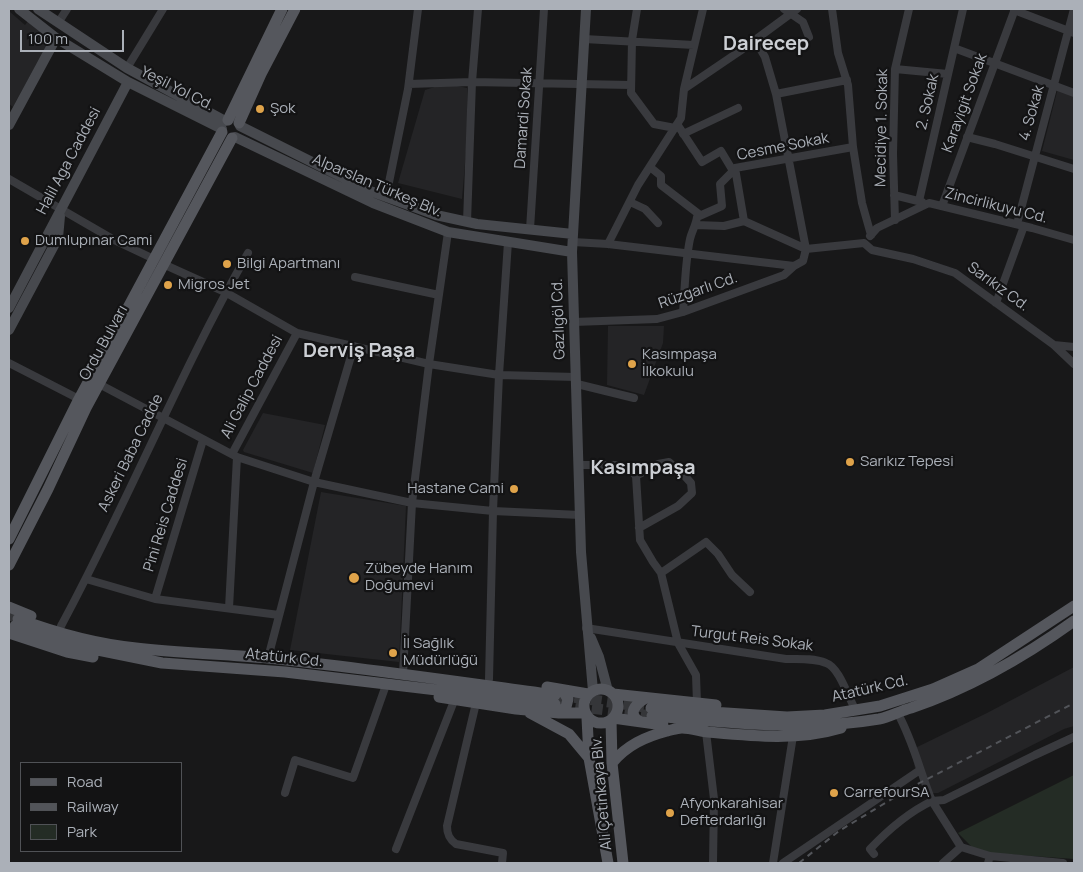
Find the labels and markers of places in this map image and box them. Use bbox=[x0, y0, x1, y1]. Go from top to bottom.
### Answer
place label: Şok bbox=[270, 100, 296, 118]
marker: Şok bbox=[254, 103, 266, 115]
place label: Dumlupınar Cami bbox=[35, 232, 152, 250]
marker: Dumlupınar Cami bbox=[19, 235, 31, 247]
place label: Bilgi Apartmanı bbox=[237, 255, 340, 273]
marker: Bilgi Apartmanı bbox=[221, 258, 233, 270]
place label: Migros Jet bbox=[178, 276, 250, 294]
marker: Migros Jet bbox=[162, 279, 174, 291]
place label: Kasımpaşa İlkokulu bbox=[642, 346, 717, 381]
marker: Kasımpaşa İlkokulu bbox=[626, 358, 638, 370]
place label: Sarıkız Tepesi bbox=[860, 453, 954, 471]
marker: Sarıkız Tepesi bbox=[844, 456, 856, 468]
place label: Hastane Cami bbox=[407, 480, 504, 498]
marker: Hastane Cami bbox=[508, 483, 520, 495]
place label: Zübeyde Hanım Doğumevi bbox=[365, 560, 473, 595]
marker: Zübeyde Hanım Doğumevi bbox=[347, 571, 361, 585]
place label: İl Sağlık Müdürlüğü bbox=[403, 635, 478, 670]
marker: İl Sağlık Müdürlüğü bbox=[387, 647, 399, 659]
place label: CarrefourSA bbox=[844, 784, 929, 802]
marker: CarrefourSA bbox=[828, 787, 840, 799]
place label: Afyonkarahisar Defterdarlığı bbox=[680, 795, 783, 830]
marker: Afyonkarahisar Defterdarlığı bbox=[664, 807, 676, 819]

